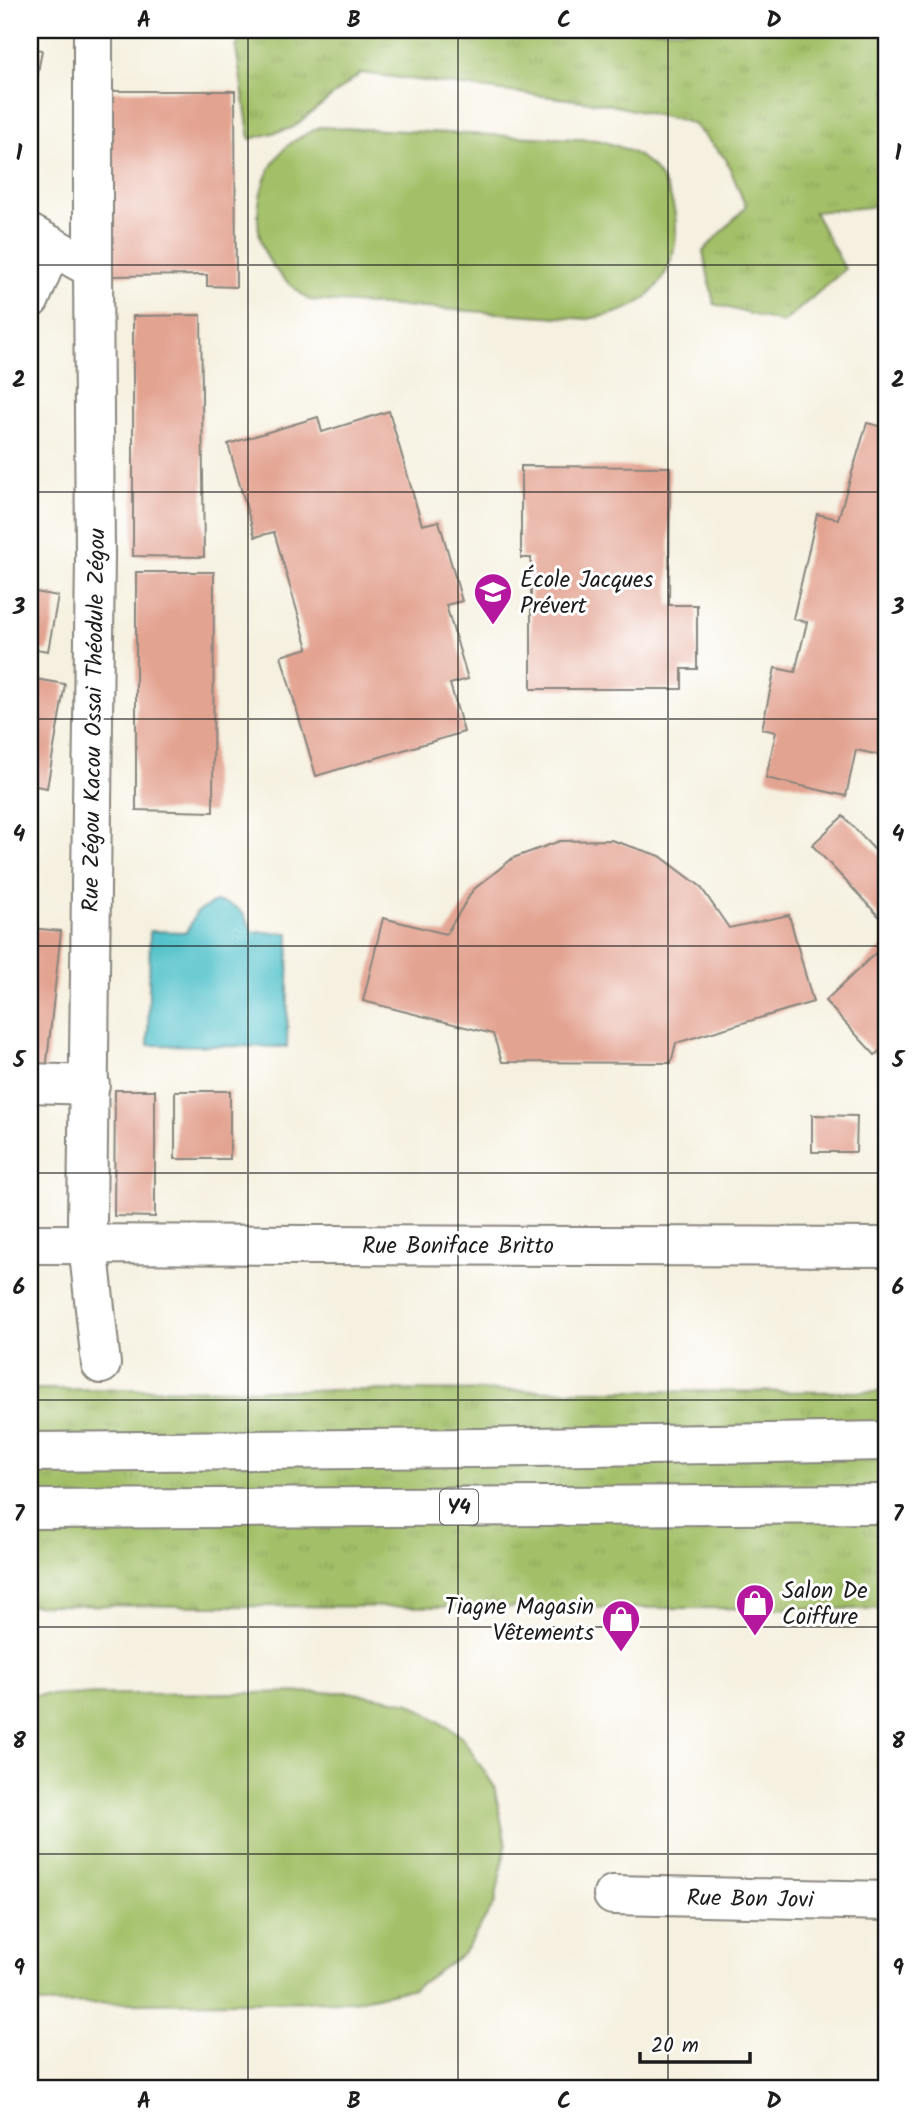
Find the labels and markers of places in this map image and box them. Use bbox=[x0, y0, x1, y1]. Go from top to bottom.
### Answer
place label: École Jacques Prévert bbox=[520, 563, 653, 625]
school or university icon: École Jacques Prévert bbox=[472, 571, 514, 626]
place label: Salon De Coiffure bbox=[782, 1574, 868, 1636]
shop icon: Salon De Coiffure bbox=[734, 1582, 776, 1637]
place label: Tiagne Magasin Vêtements bbox=[444, 1590, 594, 1652]
shop icon: Tiagne Magasin Vêtements bbox=[600, 1598, 642, 1653]

